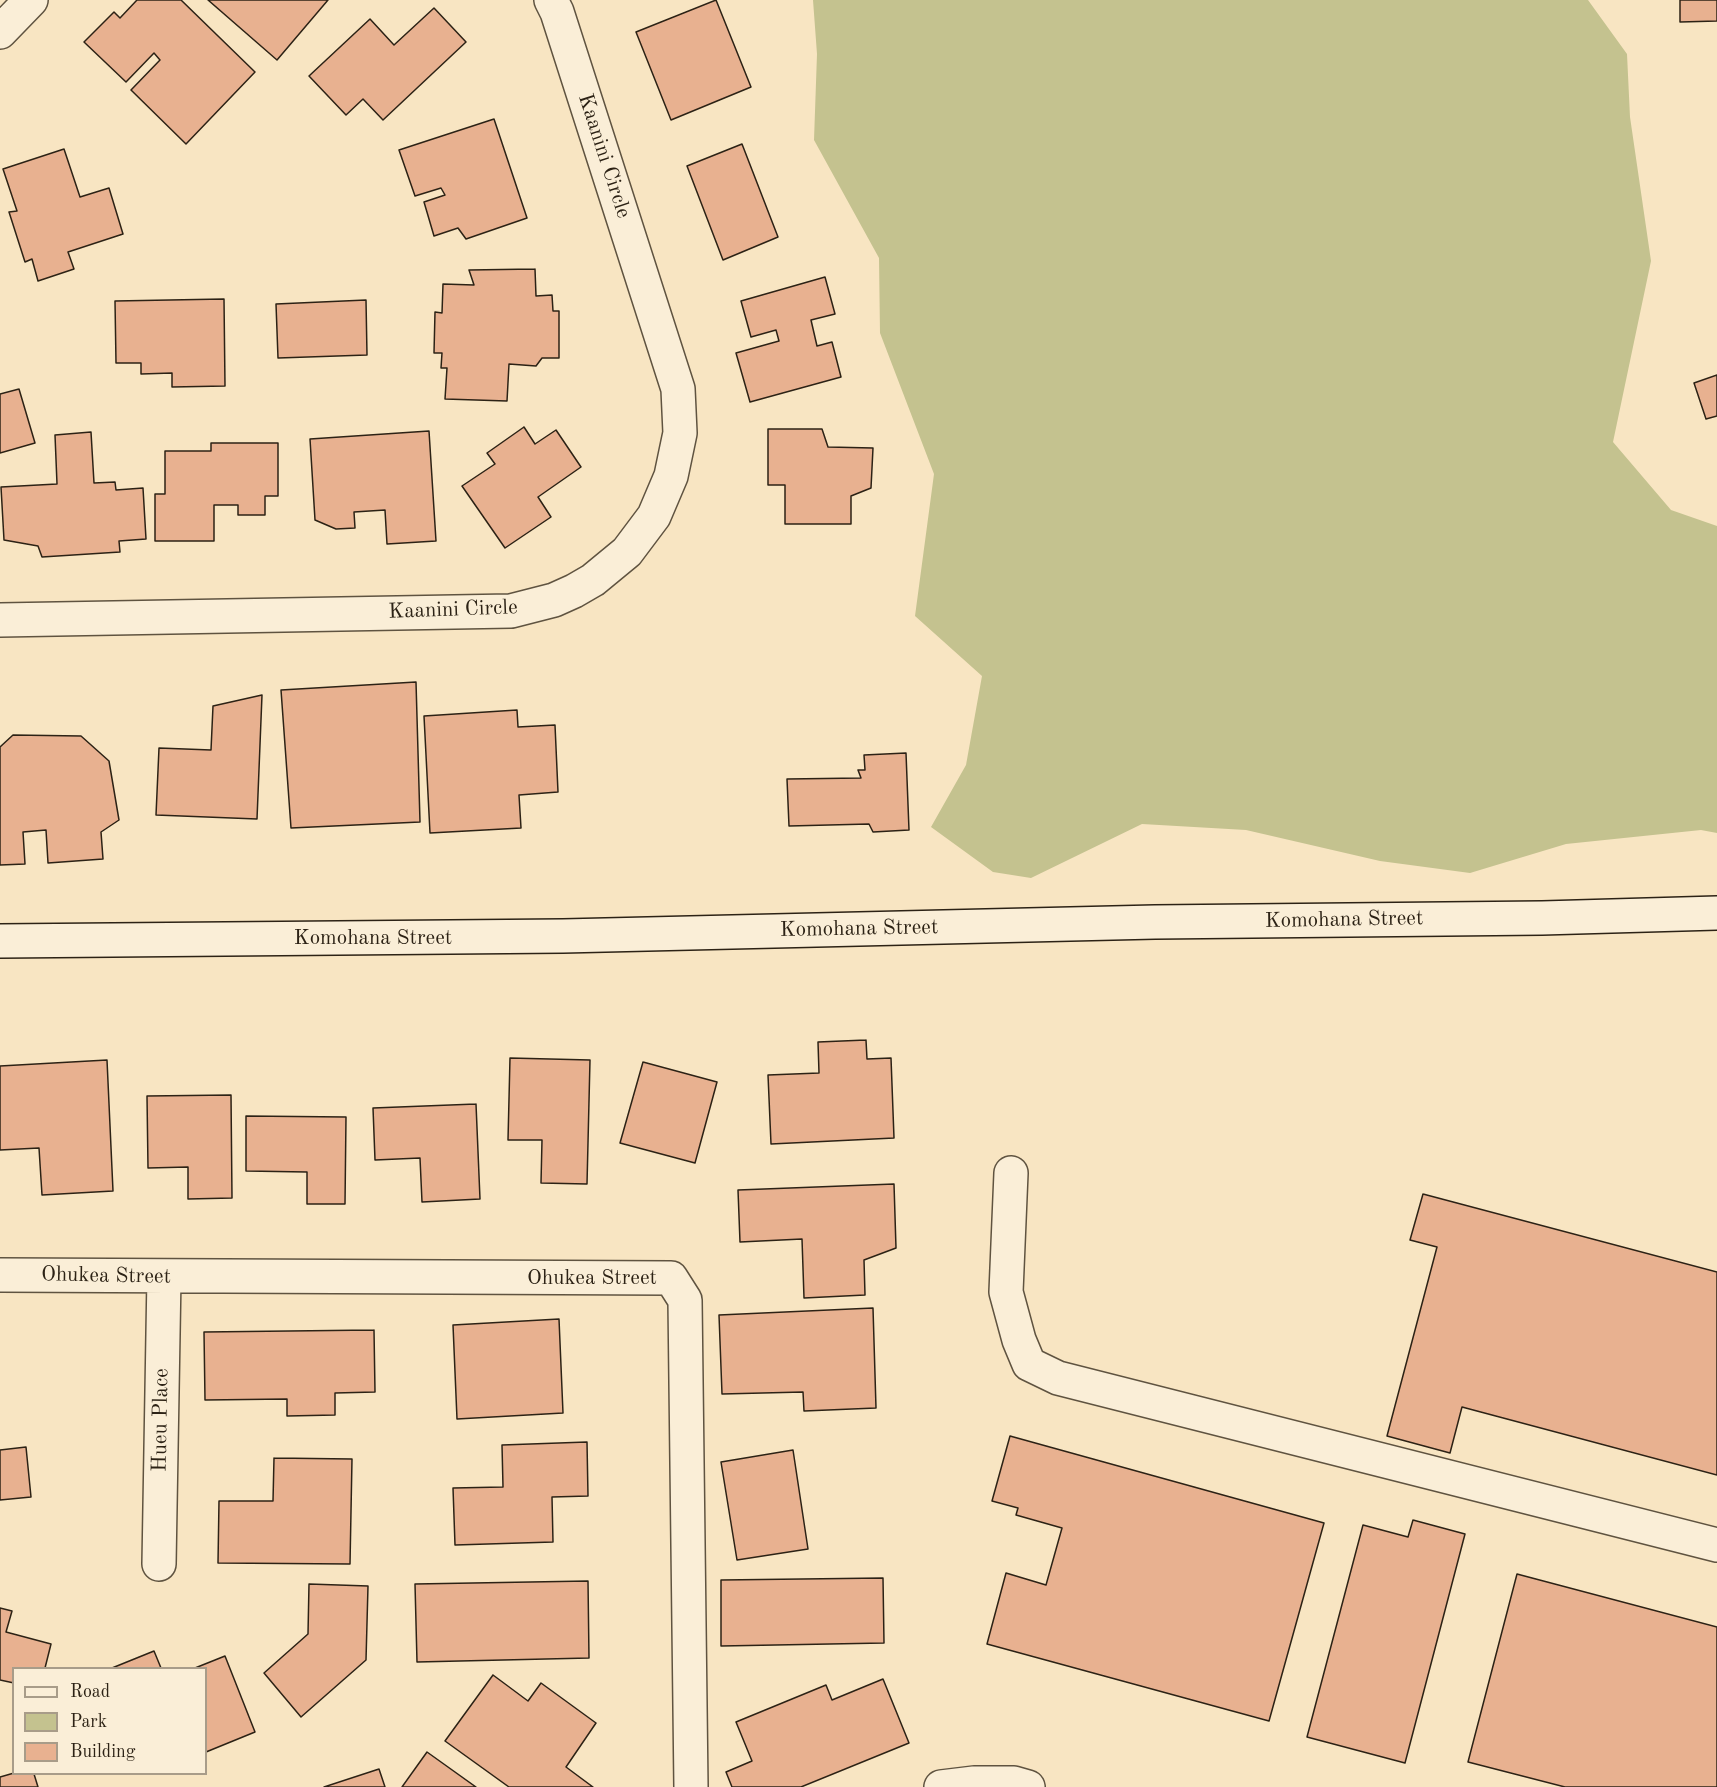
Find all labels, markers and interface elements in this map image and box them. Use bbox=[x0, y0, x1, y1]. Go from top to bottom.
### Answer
street label: Kaanini Circle bbox=[572, 91, 636, 221]
street label: Kaanini Circle bbox=[388, 595, 518, 625]
street label: Komohana Street bbox=[1265, 906, 1423, 934]
street label: Komohana Street bbox=[780, 915, 938, 943]
street label: Komohana Street bbox=[294, 925, 452, 951]
street label: Ohukea Street bbox=[41, 1262, 171, 1290]
street label: Ohukea Street bbox=[527, 1265, 657, 1291]
street label: Hueu Place bbox=[147, 1368, 175, 1472]
legend bbox=[12, 1667, 207, 1775]
text: Road bbox=[70, 1683, 110, 1701]
text: Park bbox=[70, 1713, 107, 1731]
text: Building bbox=[70, 1743, 135, 1761]

